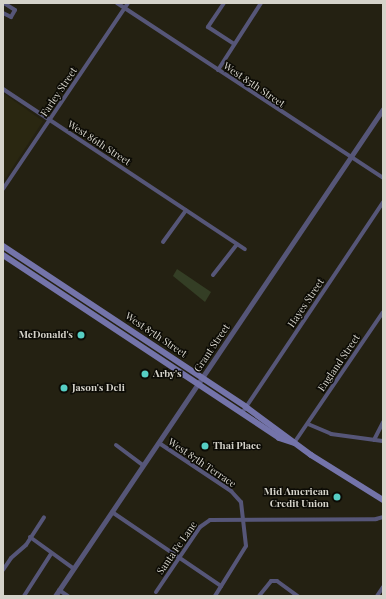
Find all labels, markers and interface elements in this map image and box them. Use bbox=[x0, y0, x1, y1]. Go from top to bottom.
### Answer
street label: West 85th Street bbox=[221, 60, 287, 110]
street label: Farley Street bbox=[38, 65, 80, 119]
street label: West 86th Street bbox=[65, 118, 133, 168]
street label: Hayes Street bbox=[285, 276, 327, 330]
street label: West 87th Street bbox=[123, 310, 189, 360]
street label: Grant Street bbox=[192, 322, 232, 374]
place label: McDonald's bbox=[19, 329, 73, 341]
marker: McDonald's bbox=[76, 330, 86, 340]
street label: England Street bbox=[316, 332, 362, 394]
place label: Arby's bbox=[153, 368, 182, 380]
marker: Arby's bbox=[140, 369, 150, 379]
place label: Jason's Deli bbox=[72, 382, 125, 394]
marker: Jason's Deli bbox=[59, 383, 69, 393]
street label: West 87th Terrace bbox=[166, 436, 238, 490]
place label: Thai Place bbox=[213, 440, 261, 452]
marker: Thai Place bbox=[200, 441, 210, 451]
place label: Mid American Credit Union bbox=[263, 485, 329, 508]
marker: Mid American Credit Union bbox=[332, 492, 342, 502]
street label: Santa Fe Lane bbox=[154, 519, 200, 577]

